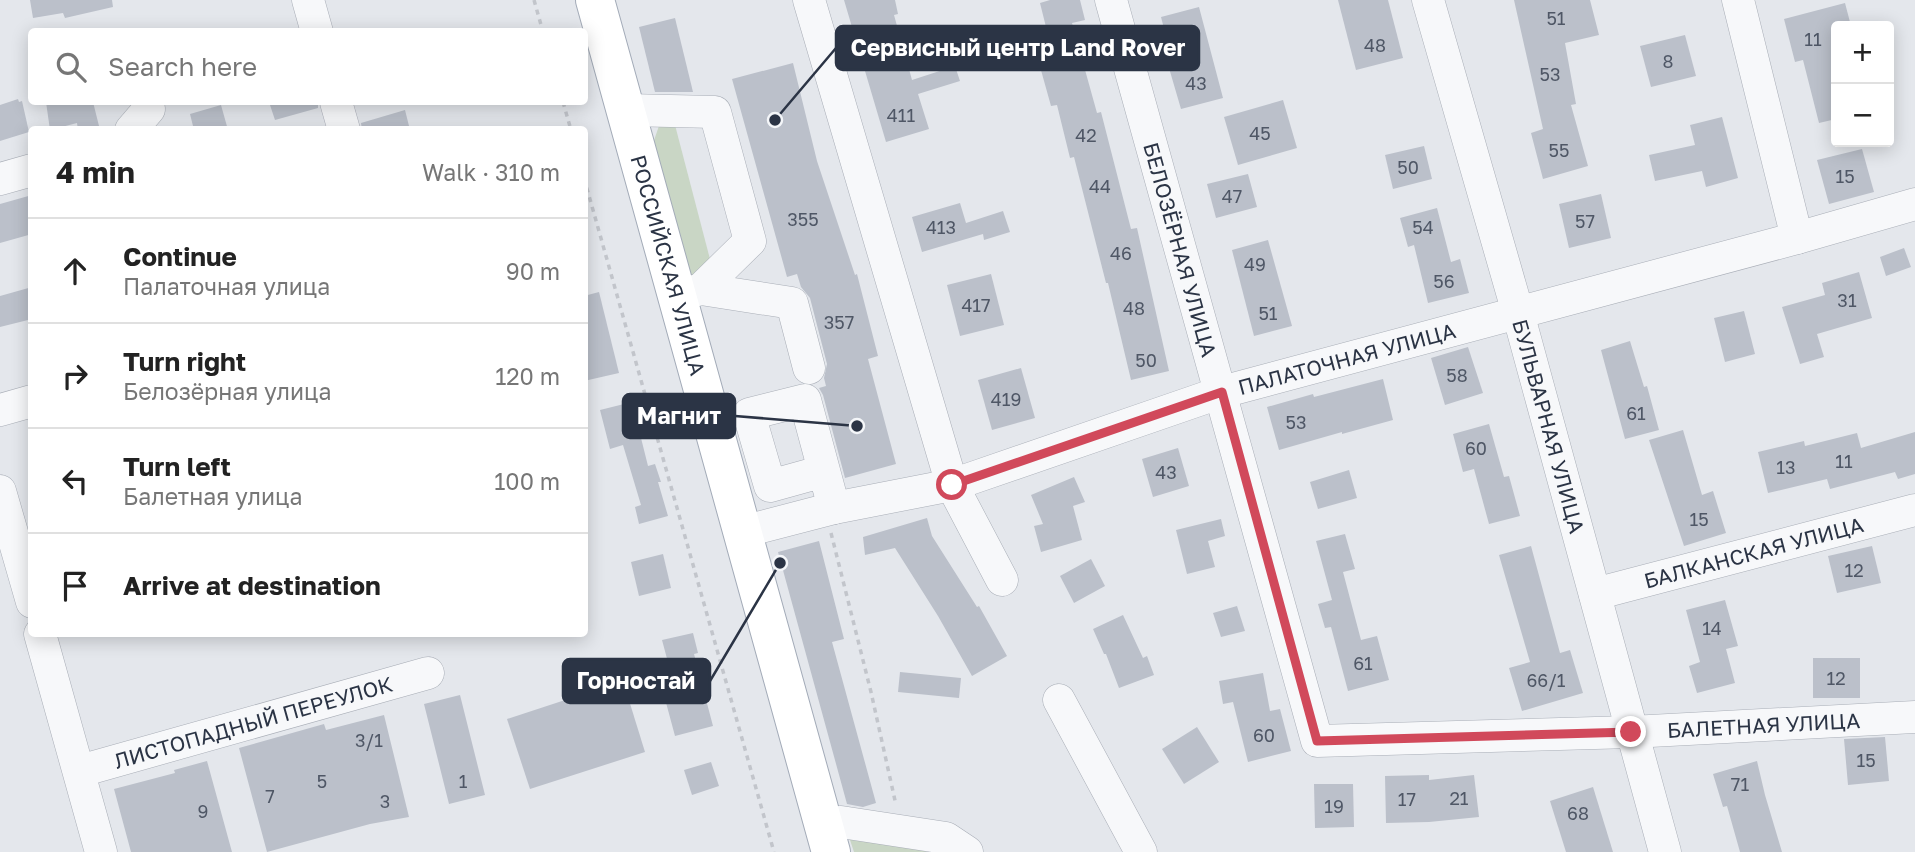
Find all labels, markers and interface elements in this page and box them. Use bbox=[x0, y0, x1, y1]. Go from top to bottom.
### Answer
house number: 51 bbox=[1546, 7, 1566, 29]
map controls bbox=[1831, 21, 1894, 147]
button: + bbox=[1831, 21, 1894, 84]
callout: Сервисный центр Land Rover bbox=[836, 26, 1199, 70]
search box bbox=[28, 28, 588, 105]
house number: 11 bbox=[1804, 28, 1822, 50]
text: Сервисный центр Land Rover bbox=[850, 33, 1186, 61]
house number: 48 bbox=[1364, 34, 1386, 56]
icon: search bbox=[52, 48, 90, 86]
house number: 8 bbox=[1663, 50, 1673, 72]
text: Search here bbox=[108, 51, 257, 82]
house number: 53 bbox=[1540, 63, 1560, 85]
house number: 43 bbox=[1185, 72, 1207, 94]
button: − bbox=[1831, 84, 1894, 147]
house number: 411 bbox=[887, 104, 915, 126]
house number: 45 bbox=[1249, 122, 1271, 144]
house number: 42 bbox=[1075, 124, 1097, 146]
street label: БЕЛОЗЁРНАЯ УЛИЦА bbox=[1138, 139, 1223, 360]
house number: 55 bbox=[1549, 139, 1569, 161]
street label: РОССИЙСКАЯ УЛИЦА bbox=[626, 152, 711, 378]
text: 4 min bbox=[56, 154, 135, 190]
house number: 50 bbox=[1397, 156, 1419, 178]
text: Walk · 310 m bbox=[422, 158, 560, 186]
house number: 15 bbox=[1835, 165, 1855, 187]
house number: 44 bbox=[1089, 175, 1111, 197]
house number: 47 bbox=[1222, 185, 1242, 207]
house number: 355 bbox=[787, 208, 819, 230]
house number: 57 bbox=[1575, 210, 1595, 232]
house number: 413 bbox=[926, 216, 956, 238]
house number: 54 bbox=[1412, 216, 1434, 238]
text: Continue bbox=[123, 241, 237, 272]
house number: 46 bbox=[1110, 242, 1132, 264]
icon: ahead bbox=[56, 252, 94, 290]
house number: 49 bbox=[1244, 253, 1266, 275]
text: 90 m bbox=[506, 257, 560, 285]
house number: 56 bbox=[1433, 270, 1455, 292]
text: Палаточная улица bbox=[123, 272, 330, 300]
house number: 31 bbox=[1837, 289, 1857, 311]
house number: 417 bbox=[961, 294, 991, 316]
house number: 48 bbox=[1123, 297, 1145, 319]
house number: 51 bbox=[1258, 302, 1278, 324]
house number: 357 bbox=[824, 311, 854, 333]
street label: БУЛЬВАРНАЯ УЛИЦА bbox=[1507, 316, 1590, 536]
street label: ПАЛАТОЧНАЯ УЛИЦА bbox=[1235, 317, 1458, 400]
text: Turn right bbox=[123, 346, 246, 377]
house number: 50 bbox=[1135, 349, 1157, 371]
icon: right bbox=[56, 357, 94, 395]
text: 120 m bbox=[495, 362, 560, 390]
house number: 58 bbox=[1446, 364, 1468, 386]
text: Белозёрная улица bbox=[123, 377, 332, 405]
house number: 419 bbox=[991, 388, 1021, 410]
callout: Магнит bbox=[623, 394, 735, 438]
text: Магнит bbox=[637, 401, 721, 429]
house number: 61 bbox=[1626, 402, 1646, 424]
house number: 53 bbox=[1286, 411, 1306, 433]
house number: 60 bbox=[1465, 437, 1487, 459]
house number: 11 bbox=[1835, 450, 1853, 472]
text: Turn left bbox=[123, 451, 231, 482]
house number: 13 bbox=[1776, 456, 1796, 478]
house number: 43 bbox=[1155, 461, 1177, 483]
icon: left bbox=[56, 462, 94, 500]
text: 100 m bbox=[494, 467, 560, 495]
route start bbox=[936, 469, 967, 500]
text: Балетная улица bbox=[123, 482, 302, 510]
house number: 15 bbox=[1689, 508, 1709, 530]
street label: БАЛКАНСКАЯ УЛИЦА bbox=[1641, 511, 1866, 594]
house number: 12 bbox=[1844, 559, 1864, 581]
icon: arrive bbox=[56, 567, 94, 605]
text: Arrive at destination bbox=[123, 570, 381, 601]
house number: 14 bbox=[1702, 617, 1722, 639]
house number: 61 bbox=[1353, 652, 1373, 674]
callout: Горностай bbox=[563, 659, 710, 703]
text: Горностай bbox=[577, 666, 695, 694]
house number: 12 bbox=[1826, 667, 1846, 689]
house number: 66/1 bbox=[1526, 669, 1566, 691]
street label: ЛИСТОПАДНЫЙ ПЕРЕУЛОК bbox=[111, 671, 396, 774]
street label: БАЛЕТНАЯ УЛИЦА bbox=[1666, 707, 1861, 743]
route end bbox=[1615, 716, 1646, 747]
house number: 60 bbox=[1253, 724, 1275, 746]
house number: 3/1 bbox=[355, 729, 383, 751]
house number: 15 bbox=[1856, 749, 1876, 771]
house number: 5 bbox=[317, 770, 327, 792]
house number: 1 bbox=[459, 770, 468, 792]
house number: 71 bbox=[1731, 773, 1749, 795]
house number: 7 bbox=[265, 785, 275, 807]
house number: 21 bbox=[1449, 787, 1469, 809]
house number: 17 bbox=[1398, 788, 1416, 810]
house number: 3 bbox=[380, 790, 390, 812]
house number: 19 bbox=[1324, 795, 1344, 817]
house number: 9 bbox=[198, 800, 208, 822]
house number: 68 bbox=[1567, 802, 1589, 824]

